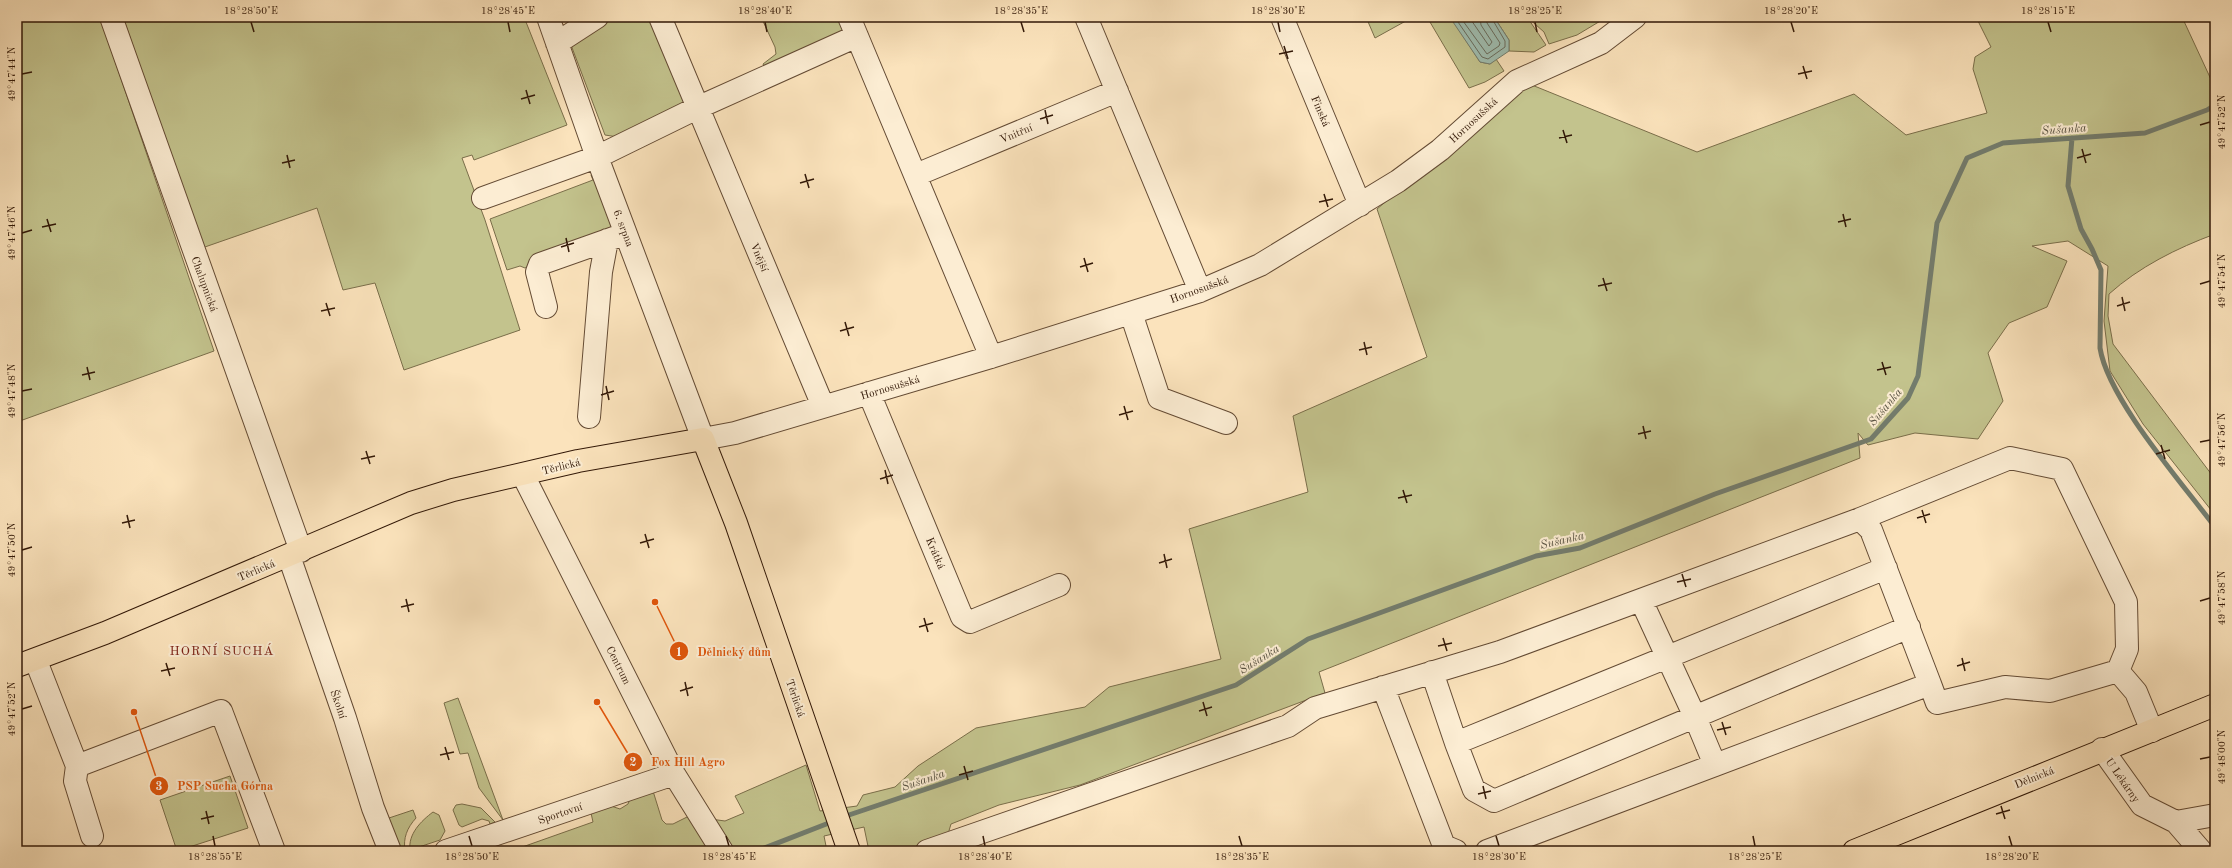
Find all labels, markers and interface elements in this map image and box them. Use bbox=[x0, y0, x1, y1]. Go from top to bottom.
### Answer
text: 18°28'50"E bbox=[224, 6, 278, 16]
text: 18°28'45"E bbox=[481, 6, 535, 16]
text: 18°28'40"E bbox=[738, 6, 792, 16]
text: 18°28'35"E bbox=[994, 6, 1048, 16]
text: 18°28'30"E bbox=[1251, 6, 1305, 16]
text: 18°28'25"E bbox=[1508, 6, 1562, 16]
text: 18°28'20"E bbox=[1764, 6, 1818, 16]
text: 18°28'15"E bbox=[2021, 6, 2075, 16]
text: 49°47'44"N bbox=[7, 46, 17, 101]
text: 49°47'52"N bbox=[2217, 94, 2227, 149]
street label: Finská bbox=[1308, 95, 1331, 129]
street label: Hornosušská bbox=[1448, 96, 1501, 146]
water label: Sušanka bbox=[2041, 121, 2087, 138]
street label: Vnitřní bbox=[999, 122, 1035, 146]
text: 49°47'46"N bbox=[7, 205, 17, 260]
street label: 6. srpna bbox=[610, 208, 635, 249]
street label: Vnější bbox=[748, 242, 770, 275]
text: 49°47'54"N bbox=[2217, 253, 2227, 308]
street label: Chalupnická bbox=[188, 255, 219, 314]
street label: Hornosušská bbox=[1169, 275, 1231, 306]
text: 49°47'48"N bbox=[7, 363, 17, 418]
street label: Hornosušská bbox=[859, 374, 922, 403]
water label: Sušanka bbox=[1866, 385, 1905, 429]
text: 49°47'56"N bbox=[2217, 412, 2227, 467]
street label: Těrlická bbox=[541, 457, 582, 478]
text: 49°47'50"N bbox=[7, 522, 17, 577]
water label: Sušanka bbox=[1539, 529, 1586, 552]
street label: Krátká bbox=[923, 536, 946, 572]
street label: Těrlická bbox=[236, 558, 277, 584]
text: 49°47'58"N bbox=[2217, 570, 2227, 625]
callout: Dělnický dům bbox=[669, 639, 779, 663]
water label: Sušanka bbox=[1237, 642, 1282, 677]
district label: HORNÍ SUCHÁ bbox=[170, 643, 274, 658]
street label: Centrum bbox=[603, 645, 632, 687]
text: 1 bbox=[676, 647, 682, 659]
text: Dělnický dům bbox=[697, 647, 771, 659]
street label: Těrlická bbox=[783, 678, 806, 719]
text: 49°47'52"N bbox=[7, 681, 17, 736]
street label: Školní bbox=[328, 688, 351, 721]
text: 49°48'00"N bbox=[2217, 729, 2227, 784]
callout: Fox Hill Agro bbox=[623, 750, 733, 774]
text: 2 bbox=[630, 757, 637, 769]
text: Fox Hill Agro bbox=[651, 757, 725, 769]
street label: U Lékárny bbox=[2102, 757, 2141, 805]
street label: Dělnická bbox=[2013, 765, 2056, 791]
water label: Sušanka bbox=[900, 767, 947, 794]
callout: PSP Sucha Górna bbox=[149, 774, 281, 798]
text: 3 bbox=[156, 781, 163, 793]
text: PSP Sucha Górna bbox=[177, 781, 273, 793]
street label: Sportovní bbox=[537, 801, 585, 827]
text: 18°28'55"E bbox=[188, 852, 242, 862]
text: 18°28'50"E bbox=[445, 852, 499, 862]
text: 18°28'45"E bbox=[702, 852, 756, 862]
text: 18°28'40"E bbox=[958, 852, 1012, 862]
text: 18°28'35"E bbox=[1215, 852, 1269, 862]
text: 18°28'30"E bbox=[1472, 852, 1526, 862]
text: 18°28'25"E bbox=[1728, 852, 1782, 862]
text: 18°28'20"E bbox=[1985, 852, 2039, 862]

